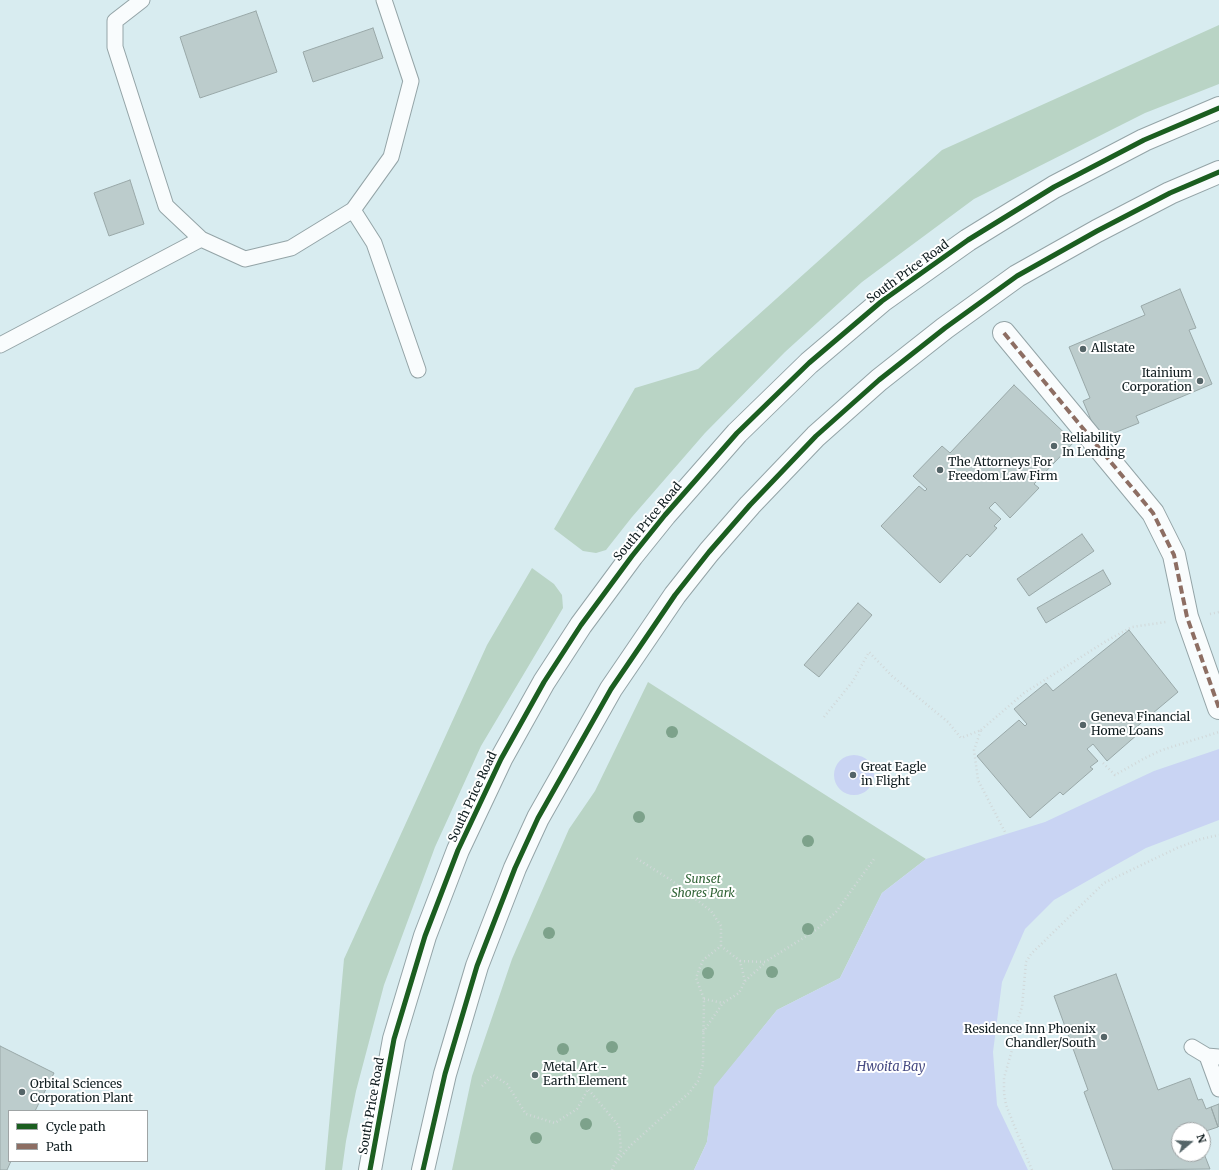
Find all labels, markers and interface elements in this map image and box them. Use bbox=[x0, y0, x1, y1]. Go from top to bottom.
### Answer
street label: South Price Road bbox=[864, 237, 952, 307]
place label: Allstate bbox=[1091, 342, 1135, 356]
marker: Allstate bbox=[1078, 344, 1088, 354]
place label: Itainium Corporation bbox=[1122, 367, 1192, 395]
marker: Itainium Corporation bbox=[1195, 376, 1205, 386]
place label: Reliability In Lending bbox=[1062, 432, 1125, 460]
marker: Reliability In Lending bbox=[1049, 441, 1059, 451]
place label: The Attorneys For Freedom Law Firm bbox=[948, 456, 1058, 484]
marker: The Attorneys For Freedom Law Firm bbox=[935, 465, 945, 475]
street label: South Price Road bbox=[611, 480, 685, 564]
place label: Geneva Financial Home Loans bbox=[1091, 711, 1190, 739]
marker: Geneva Financial Home Loans bbox=[1078, 720, 1088, 730]
street label: South Price Road bbox=[446, 749, 500, 845]
place label: Great Eagle in Flight bbox=[861, 761, 926, 789]
marker: Great Eagle in Flight bbox=[848, 770, 858, 780]
park label: Sunset Shores Park bbox=[671, 873, 735, 901]
place label: Residence Inn Phoenix Chandler/South bbox=[964, 1023, 1096, 1051]
marker: Residence Inn Phoenix Chandler/South bbox=[1099, 1032, 1109, 1042]
street label: South Price Road bbox=[356, 1056, 388, 1156]
water label: Hwoita Bay bbox=[857, 1059, 925, 1075]
place label: Metal Art - Earth Element bbox=[543, 1061, 627, 1089]
marker: Metal Art - Earth Element bbox=[530, 1070, 540, 1080]
place label: Orbital Sciences Corporation Plant bbox=[30, 1078, 133, 1106]
marker: Orbital Sciences Corporation Plant bbox=[17, 1087, 27, 1097]
legend bbox=[8, 1110, 148, 1162]
text: Cycle path bbox=[46, 1119, 106, 1134]
north arrow bbox=[1171, 1122, 1211, 1162]
text: N bbox=[1193, 1132, 1209, 1145]
text: Path bbox=[46, 1139, 72, 1154]

